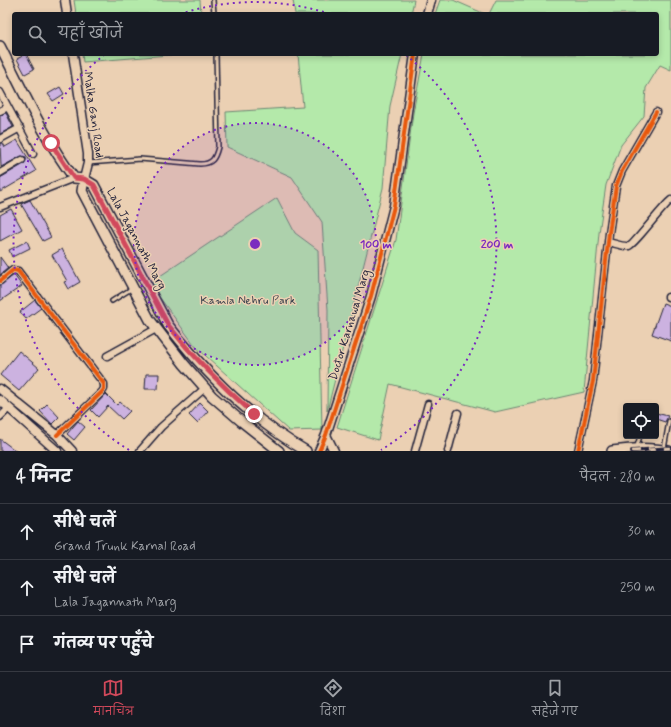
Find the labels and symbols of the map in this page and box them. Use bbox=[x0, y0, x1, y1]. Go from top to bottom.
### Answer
street label: Malka Ganj Road bbox=[79, 71, 107, 159]
route start bbox=[42, 134, 60, 152]
street label: Lala Jagannath Marg bbox=[102, 185, 170, 293]
centre of rings bbox=[248, 237, 262, 251]
text: 100 m bbox=[360, 237, 393, 253]
text: 200 m bbox=[481, 237, 514, 253]
street label: Doctor Karnawal Marg bbox=[326, 268, 374, 382]
park label: Kamla Nehru Park bbox=[200, 293, 296, 309]
route end bbox=[245, 405, 263, 423]

